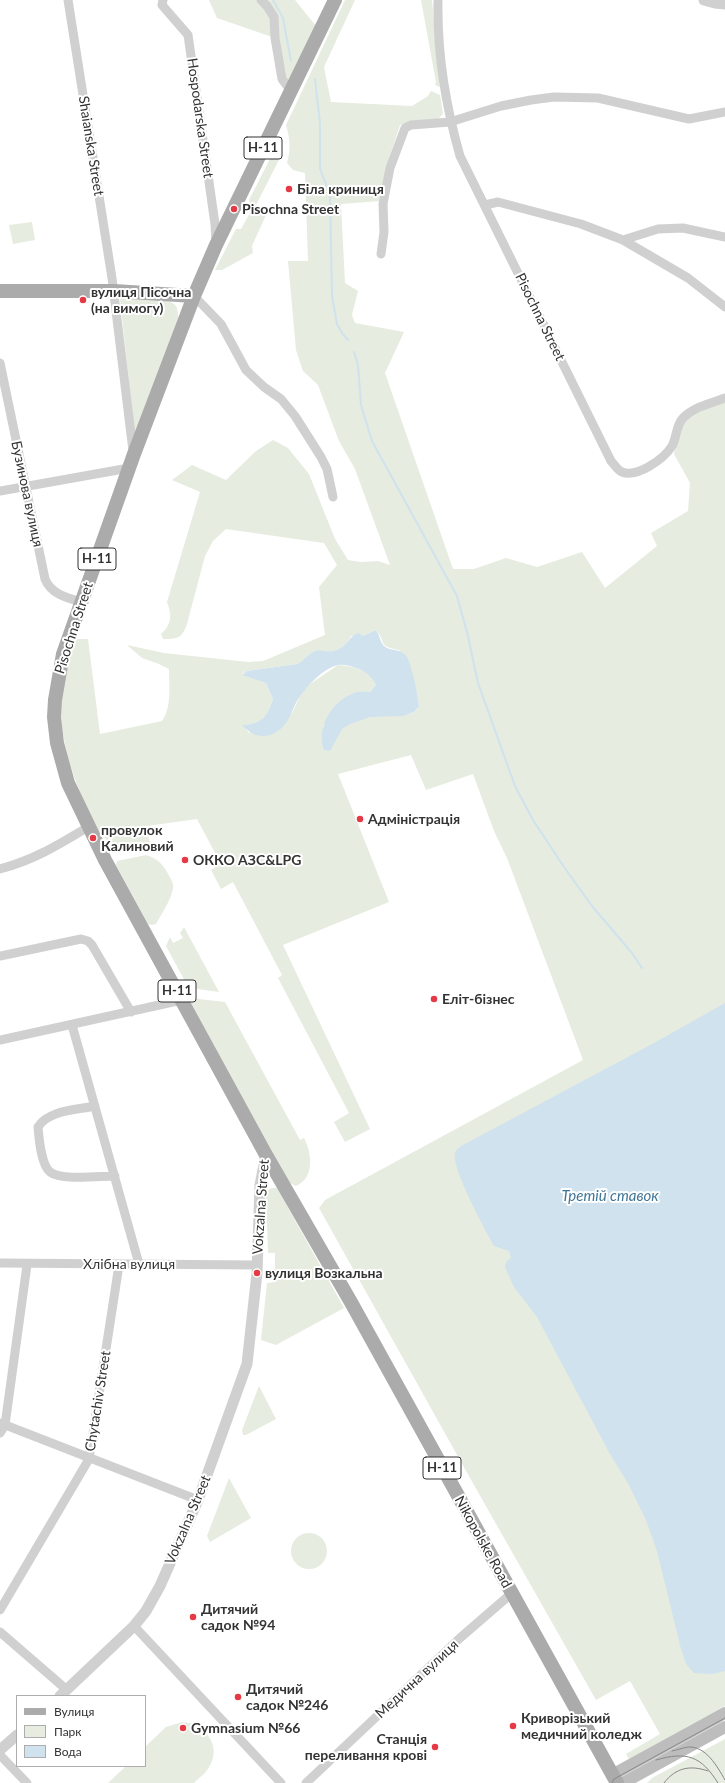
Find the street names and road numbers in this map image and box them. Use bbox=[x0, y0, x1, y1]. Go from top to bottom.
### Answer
street label: Hospodarska Street bbox=[183, 57, 217, 179]
street label: Shaianska Street bbox=[75, 95, 107, 197]
road number: Н-11 bbox=[244, 137, 282, 159]
street label: Pisochna Street bbox=[512, 270, 568, 364]
street label: Бузинова вулиця bbox=[8, 439, 46, 549]
road number: Н-11 bbox=[78, 548, 116, 570]
street label: Pisochna Street bbox=[51, 580, 97, 676]
road number: Н-11 bbox=[158, 980, 196, 1002]
street label: Vokzalna Street bbox=[249, 1159, 273, 1255]
street label: Хлібна вулиця bbox=[83, 1256, 175, 1272]
street label: Chytachiv Street bbox=[82, 1349, 114, 1453]
road number: Н-11 bbox=[423, 1457, 461, 1479]
street label: Vokzalna Street bbox=[162, 1473, 214, 1567]
street label: Nikopolske Road bbox=[451, 1493, 515, 1591]
street label: Медична вулиця bbox=[372, 1636, 462, 1722]

